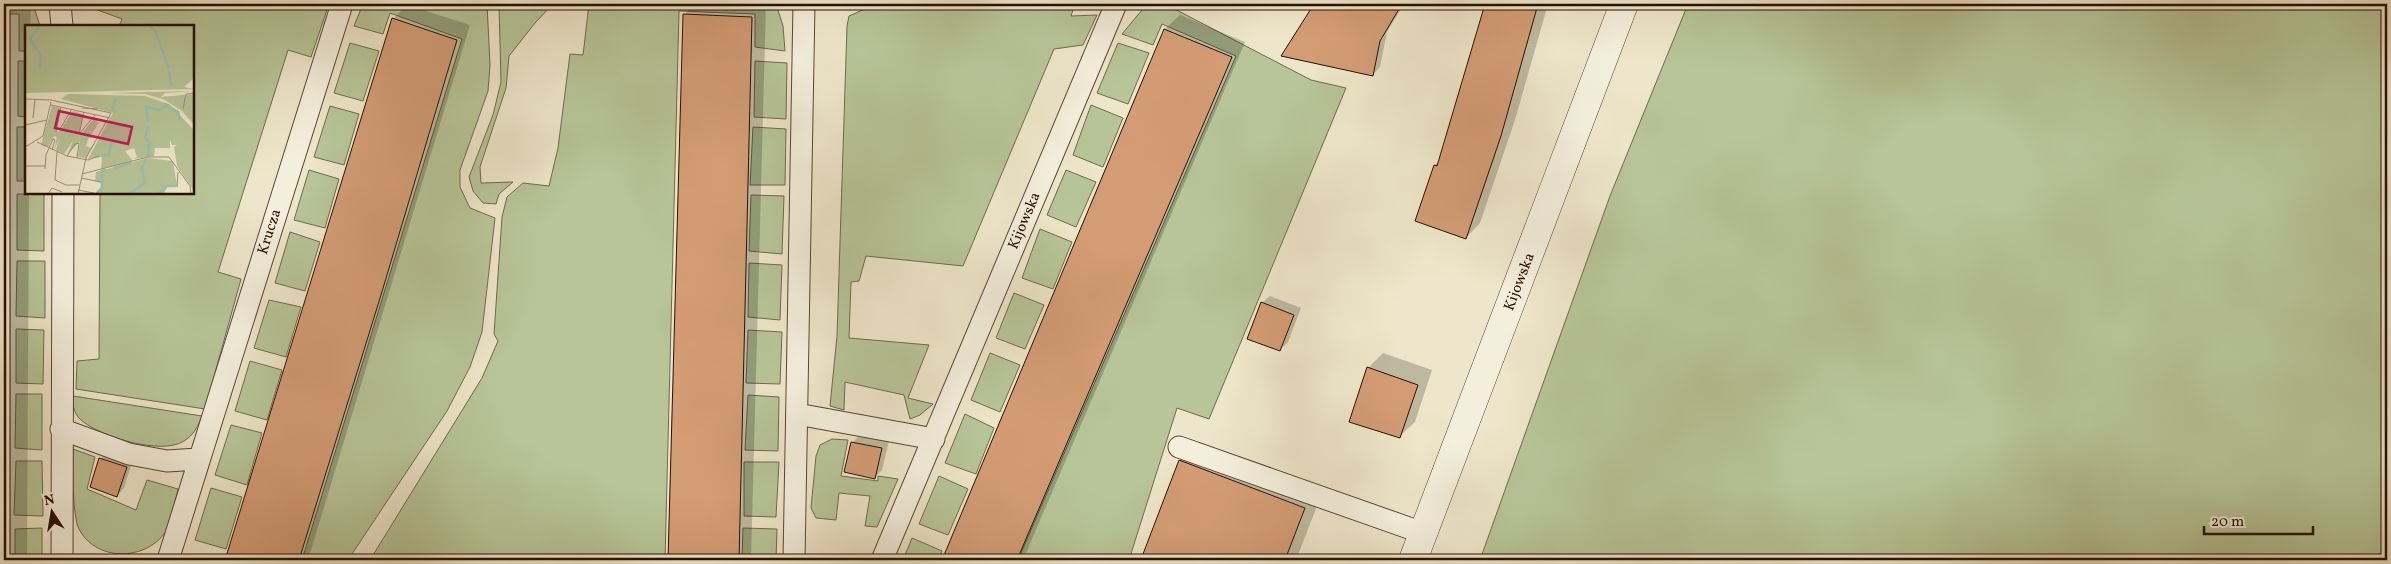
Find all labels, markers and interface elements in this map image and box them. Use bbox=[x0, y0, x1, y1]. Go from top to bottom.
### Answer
inset map bbox=[25, 25, 194, 194]
street label: Kijowska bbox=[1004, 189, 1046, 253]
street label: Krucza bbox=[253, 207, 287, 257]
street label: Kijowska bbox=[1499, 250, 1541, 314]
north arrow bbox=[28, 486, 78, 536]
text: N bbox=[43, 490, 57, 511]
scale bar bbox=[2204, 504, 2312, 536]
text: 20 m bbox=[2211, 512, 2244, 533]

